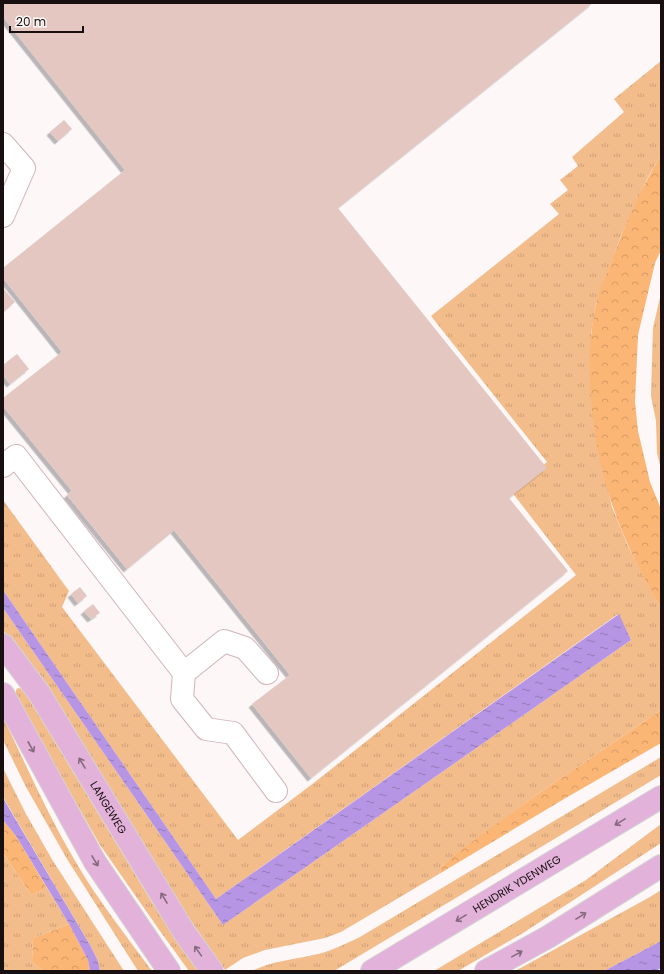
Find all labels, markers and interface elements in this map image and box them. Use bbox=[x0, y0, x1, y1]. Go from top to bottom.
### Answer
scale bar bbox=[10, 8, 83, 34]
text: 20 m bbox=[16, 13, 46, 30]
one-way arrow bbox=[28, 741, 36, 753]
one-way arrow bbox=[77, 757, 85, 769]
street label: LANGEWEG bbox=[86, 778, 131, 837]
one-way arrow bbox=[614, 819, 626, 827]
street label: HENDRIK YDENWEG bbox=[470, 851, 564, 917]
one-way arrow bbox=[91, 855, 99, 867]
one-way arrow bbox=[159, 892, 167, 904]
one-way arrow bbox=[575, 912, 586, 920]
one-way arrow bbox=[456, 914, 467, 922]
one-way arrow bbox=[194, 946, 202, 957]
one-way arrow bbox=[511, 949, 523, 957]

